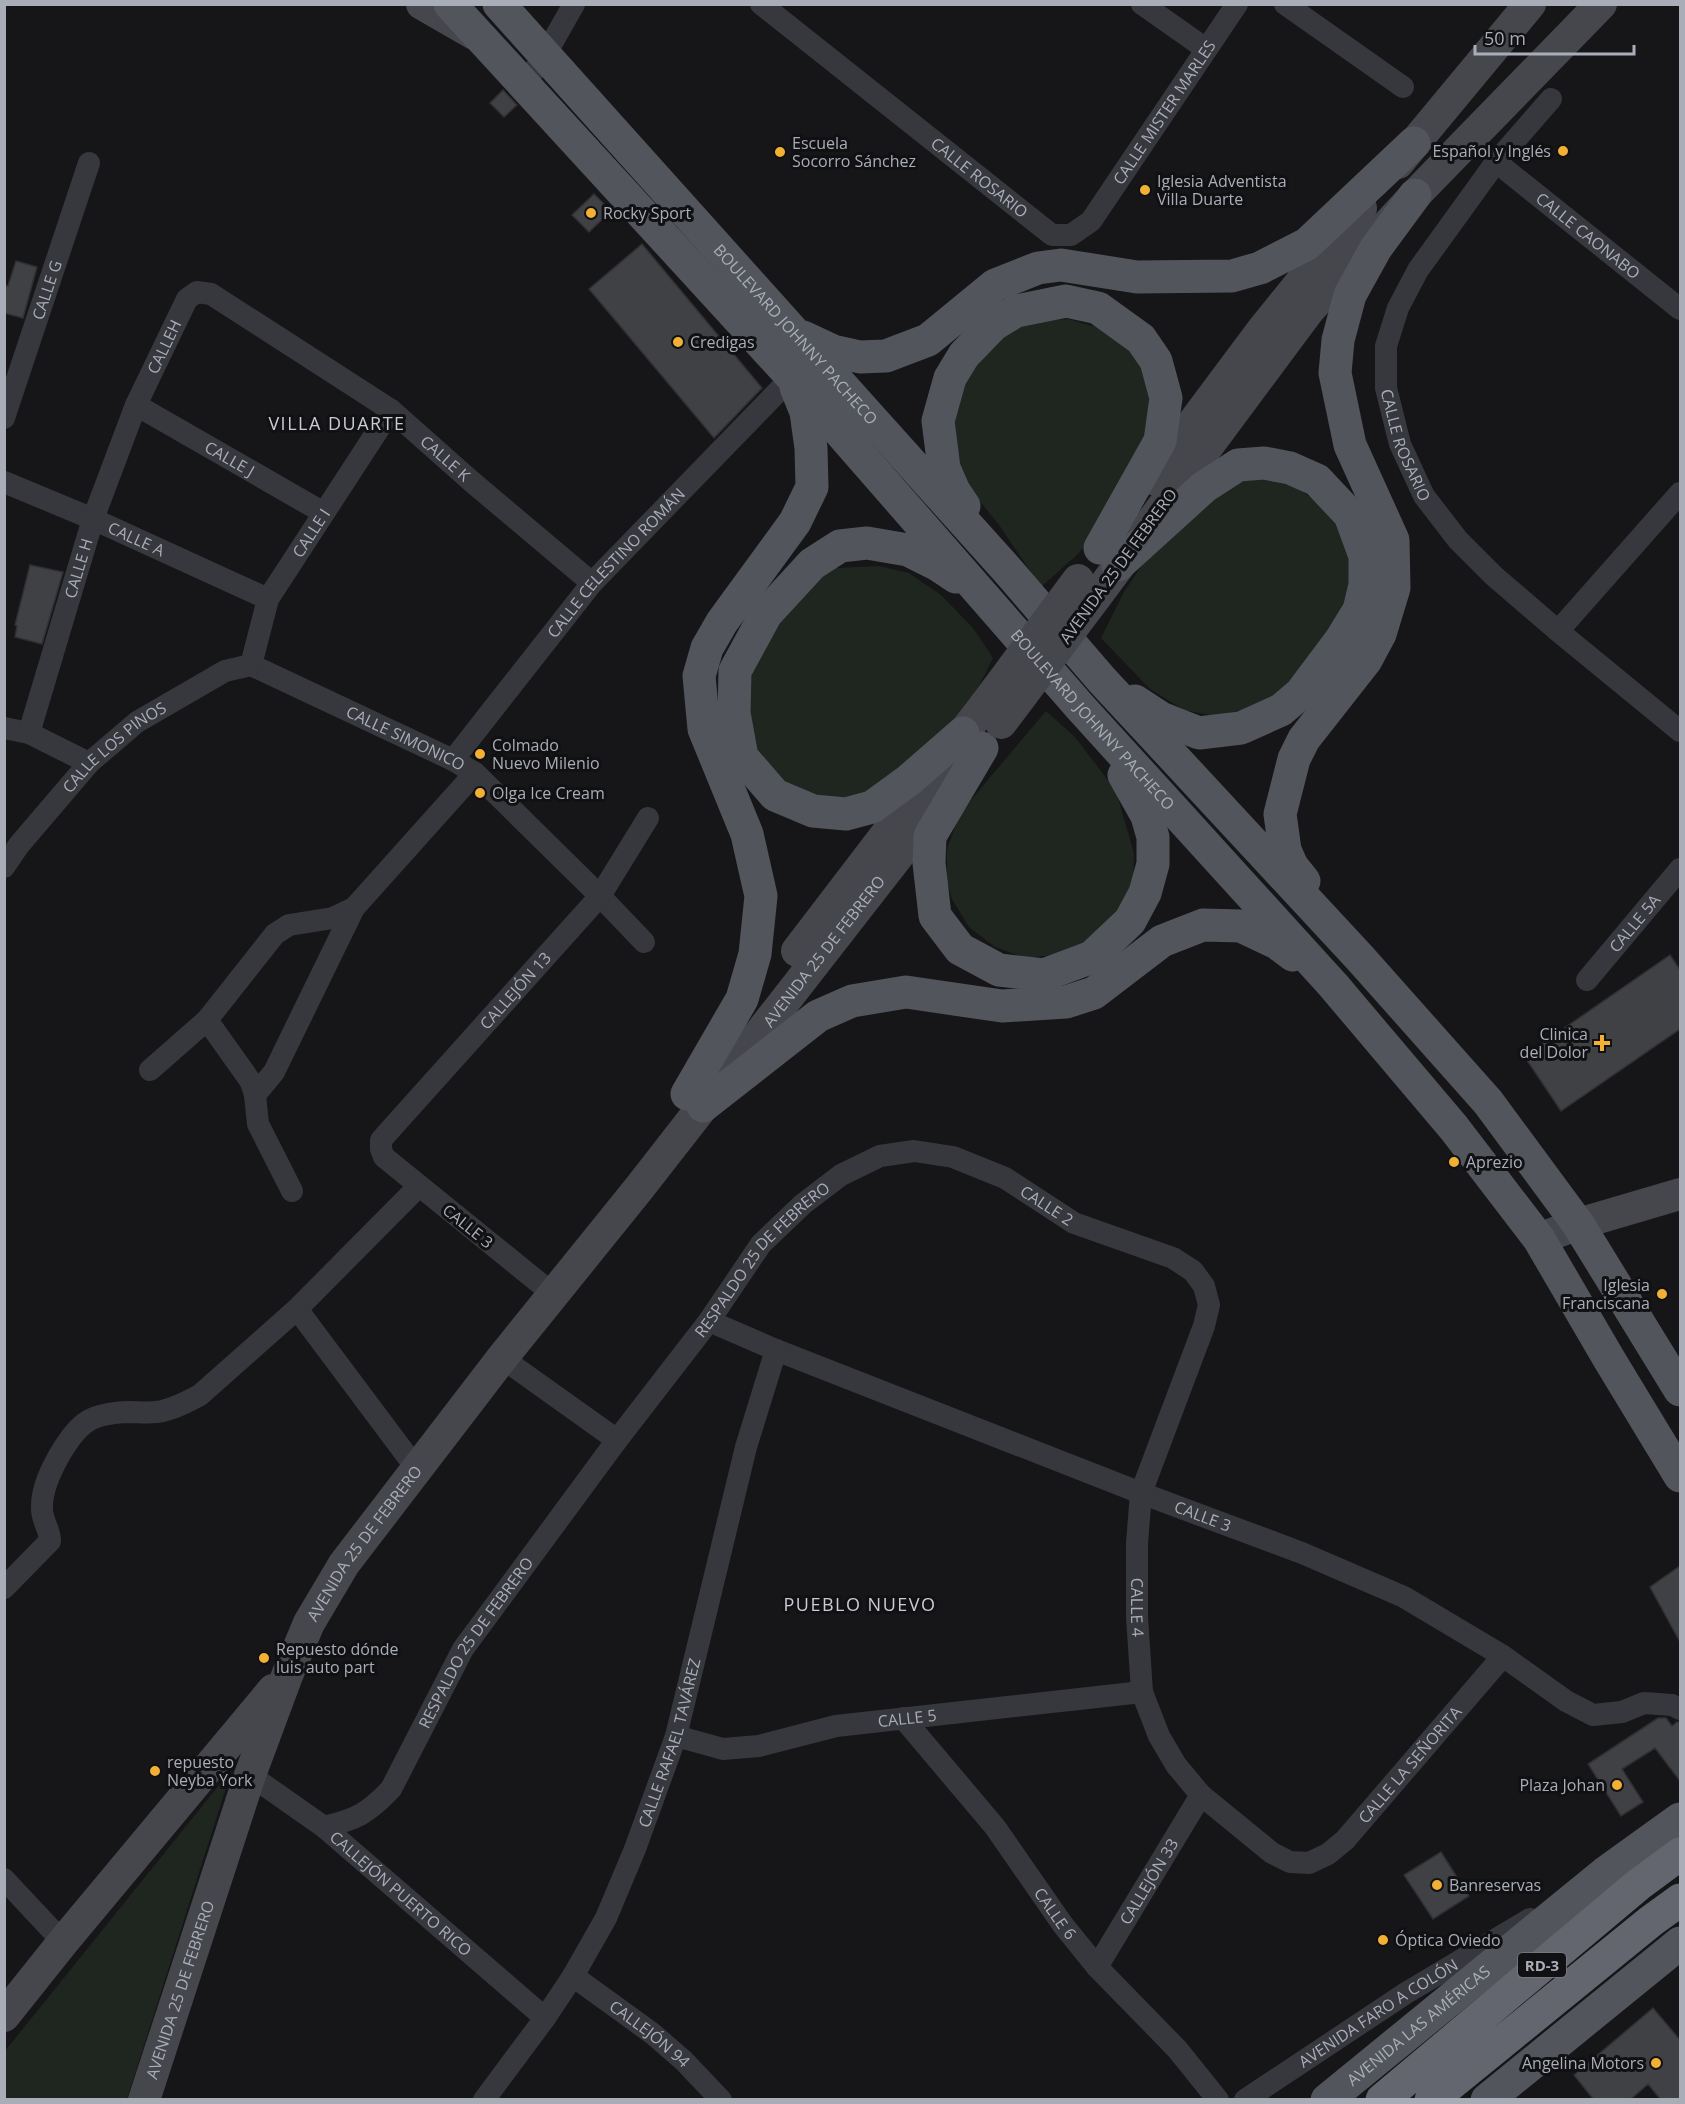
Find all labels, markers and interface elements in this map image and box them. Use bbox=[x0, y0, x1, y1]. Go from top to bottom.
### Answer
scale bar bbox=[1475, 18, 1634, 56]
text: 50 m bbox=[1484, 26, 1526, 50]
street label: CALLE MISTER MARLES bbox=[1108, 36, 1221, 189]
place label: Escuela Socorro Sánchez bbox=[792, 132, 916, 172]
street label: CALLE ROSARIO bbox=[926, 132, 1033, 223]
place label: Español y Inglés bbox=[1432, 140, 1551, 162]
marker: Español y Inglés bbox=[1556, 144, 1570, 158]
marker: Escuela Socorro Sánchez bbox=[773, 145, 787, 159]
place label: Iglesia Adventista Villa Duarte bbox=[1157, 170, 1287, 210]
marker: Iglesia Adventista Villa Duarte bbox=[1138, 183, 1152, 197]
street label: CALLE CAONABO bbox=[1531, 187, 1645, 284]
place label: Rocky Sport bbox=[603, 202, 691, 224]
marker: Rocky Sport bbox=[584, 206, 598, 220]
street label: BOULEVARD JOHNNY PACHECO bbox=[709, 239, 883, 429]
street label: CALLE G bbox=[27, 257, 67, 323]
street label: CALLEH bbox=[142, 316, 186, 377]
place label: Credigas bbox=[690, 331, 755, 353]
marker: Credigas bbox=[671, 335, 685, 349]
street label: CALLE ROSARIO bbox=[1376, 387, 1436, 505]
district label: VILLA DUARTE bbox=[268, 411, 406, 435]
street label: CALLE K bbox=[416, 430, 475, 486]
street label: CALLE J bbox=[201, 436, 259, 482]
street label: CALLE CELESTINO ROMÁN bbox=[542, 483, 690, 642]
street label: AVENIDA 25 DE FEBRERO bbox=[1054, 484, 1182, 648]
street label: CALLE I bbox=[287, 504, 335, 562]
street label: CALLE A bbox=[104, 516, 169, 562]
street label: CALLE H bbox=[59, 535, 98, 601]
street label: BOULEVARD JOHNNY PACHECO bbox=[1006, 624, 1180, 815]
street label: CALLE LOS PINOS bbox=[57, 696, 170, 798]
street label: CALLE SIMONICO bbox=[343, 700, 469, 776]
place label: Colmado Nuevo Milenio bbox=[492, 734, 600, 774]
marker: Colmado Nuevo Milenio bbox=[473, 747, 487, 761]
place label: Olga Ice Cream bbox=[492, 782, 605, 804]
marker: Olga Ice Cream bbox=[473, 786, 487, 800]
street label: AVENIDA 25 DE FEBRERO bbox=[758, 871, 890, 1031]
street label: CALLE 5A bbox=[1604, 889, 1666, 957]
street label: CALLEJÓN 13 bbox=[475, 947, 556, 1034]
place label: Clinica del Dolor bbox=[1520, 1023, 1588, 1063]
marker: Clinica del Dolor bbox=[1593, 1034, 1611, 1052]
place label: Aprezio bbox=[1466, 1151, 1523, 1173]
marker: Aprezio bbox=[1447, 1155, 1461, 1169]
street label: RESPALDO 25 DE FEBRERO bbox=[689, 1177, 834, 1342]
street label: CALLE 2 bbox=[1016, 1180, 1078, 1231]
street label: CALLE 3 bbox=[438, 1199, 498, 1253]
place label: Iglesia Franciscana bbox=[1562, 1274, 1650, 1314]
marker: Iglesia Franciscana bbox=[1655, 1287, 1669, 1301]
street label: AVENIDA 25 DE FEBRERO bbox=[301, 1461, 427, 1625]
street label: CALLE 3 bbox=[1171, 1495, 1234, 1537]
street label: RESPALDO 25 DE FEBRERO bbox=[413, 1553, 538, 1732]
street label: CALLE 4 bbox=[1126, 1578, 1149, 1637]
district label: PUEBLO NUEVO bbox=[783, 1592, 937, 1616]
place label: Repuesto dónde luis auto part bbox=[276, 1638, 399, 1678]
marker: Repuesto dónde luis auto part bbox=[257, 1651, 271, 1665]
street label: CALLE RAFAEL TAVÁREZ bbox=[633, 1656, 705, 1831]
street label: CALLE LA SEÑORITA bbox=[1353, 1701, 1467, 1828]
street label: CALLE 5 bbox=[877, 1704, 938, 1732]
place label: repuesto Neyba York bbox=[167, 1751, 253, 1791]
marker: repuesto Neyba York bbox=[148, 1764, 162, 1778]
place label: Plaza Johan bbox=[1519, 1774, 1605, 1796]
marker: Plaza Johan bbox=[1610, 1778, 1624, 1792]
street label: CALLEJÓN PUERTO RICO bbox=[325, 1826, 477, 1961]
street label: CALLEJÓN 33 bbox=[1114, 1834, 1183, 1929]
place label: Banreservas bbox=[1449, 1874, 1541, 1896]
marker: Banreservas bbox=[1430, 1878, 1444, 1892]
street label: CALLE 6 bbox=[1029, 1883, 1081, 1944]
street label: AVENIDA 25 DE FEBRERO bbox=[141, 1898, 219, 2082]
place label: Óptica Oviedo bbox=[1395, 1929, 1501, 1951]
marker: Óptica Oviedo bbox=[1376, 1933, 1390, 1947]
road number: RD-3 bbox=[1518, 1953, 1566, 1977]
street label: AVENIDA FARO A COLÓN bbox=[1294, 1954, 1462, 2072]
street label: AVENIDA LAS AMÉRICAS bbox=[1342, 1960, 1495, 2091]
street label: CALLEJÓN 94 bbox=[605, 1995, 695, 2072]
place label: Angelina Motors bbox=[1522, 2052, 1644, 2074]
marker: Angelina Motors bbox=[1649, 2056, 1663, 2070]

